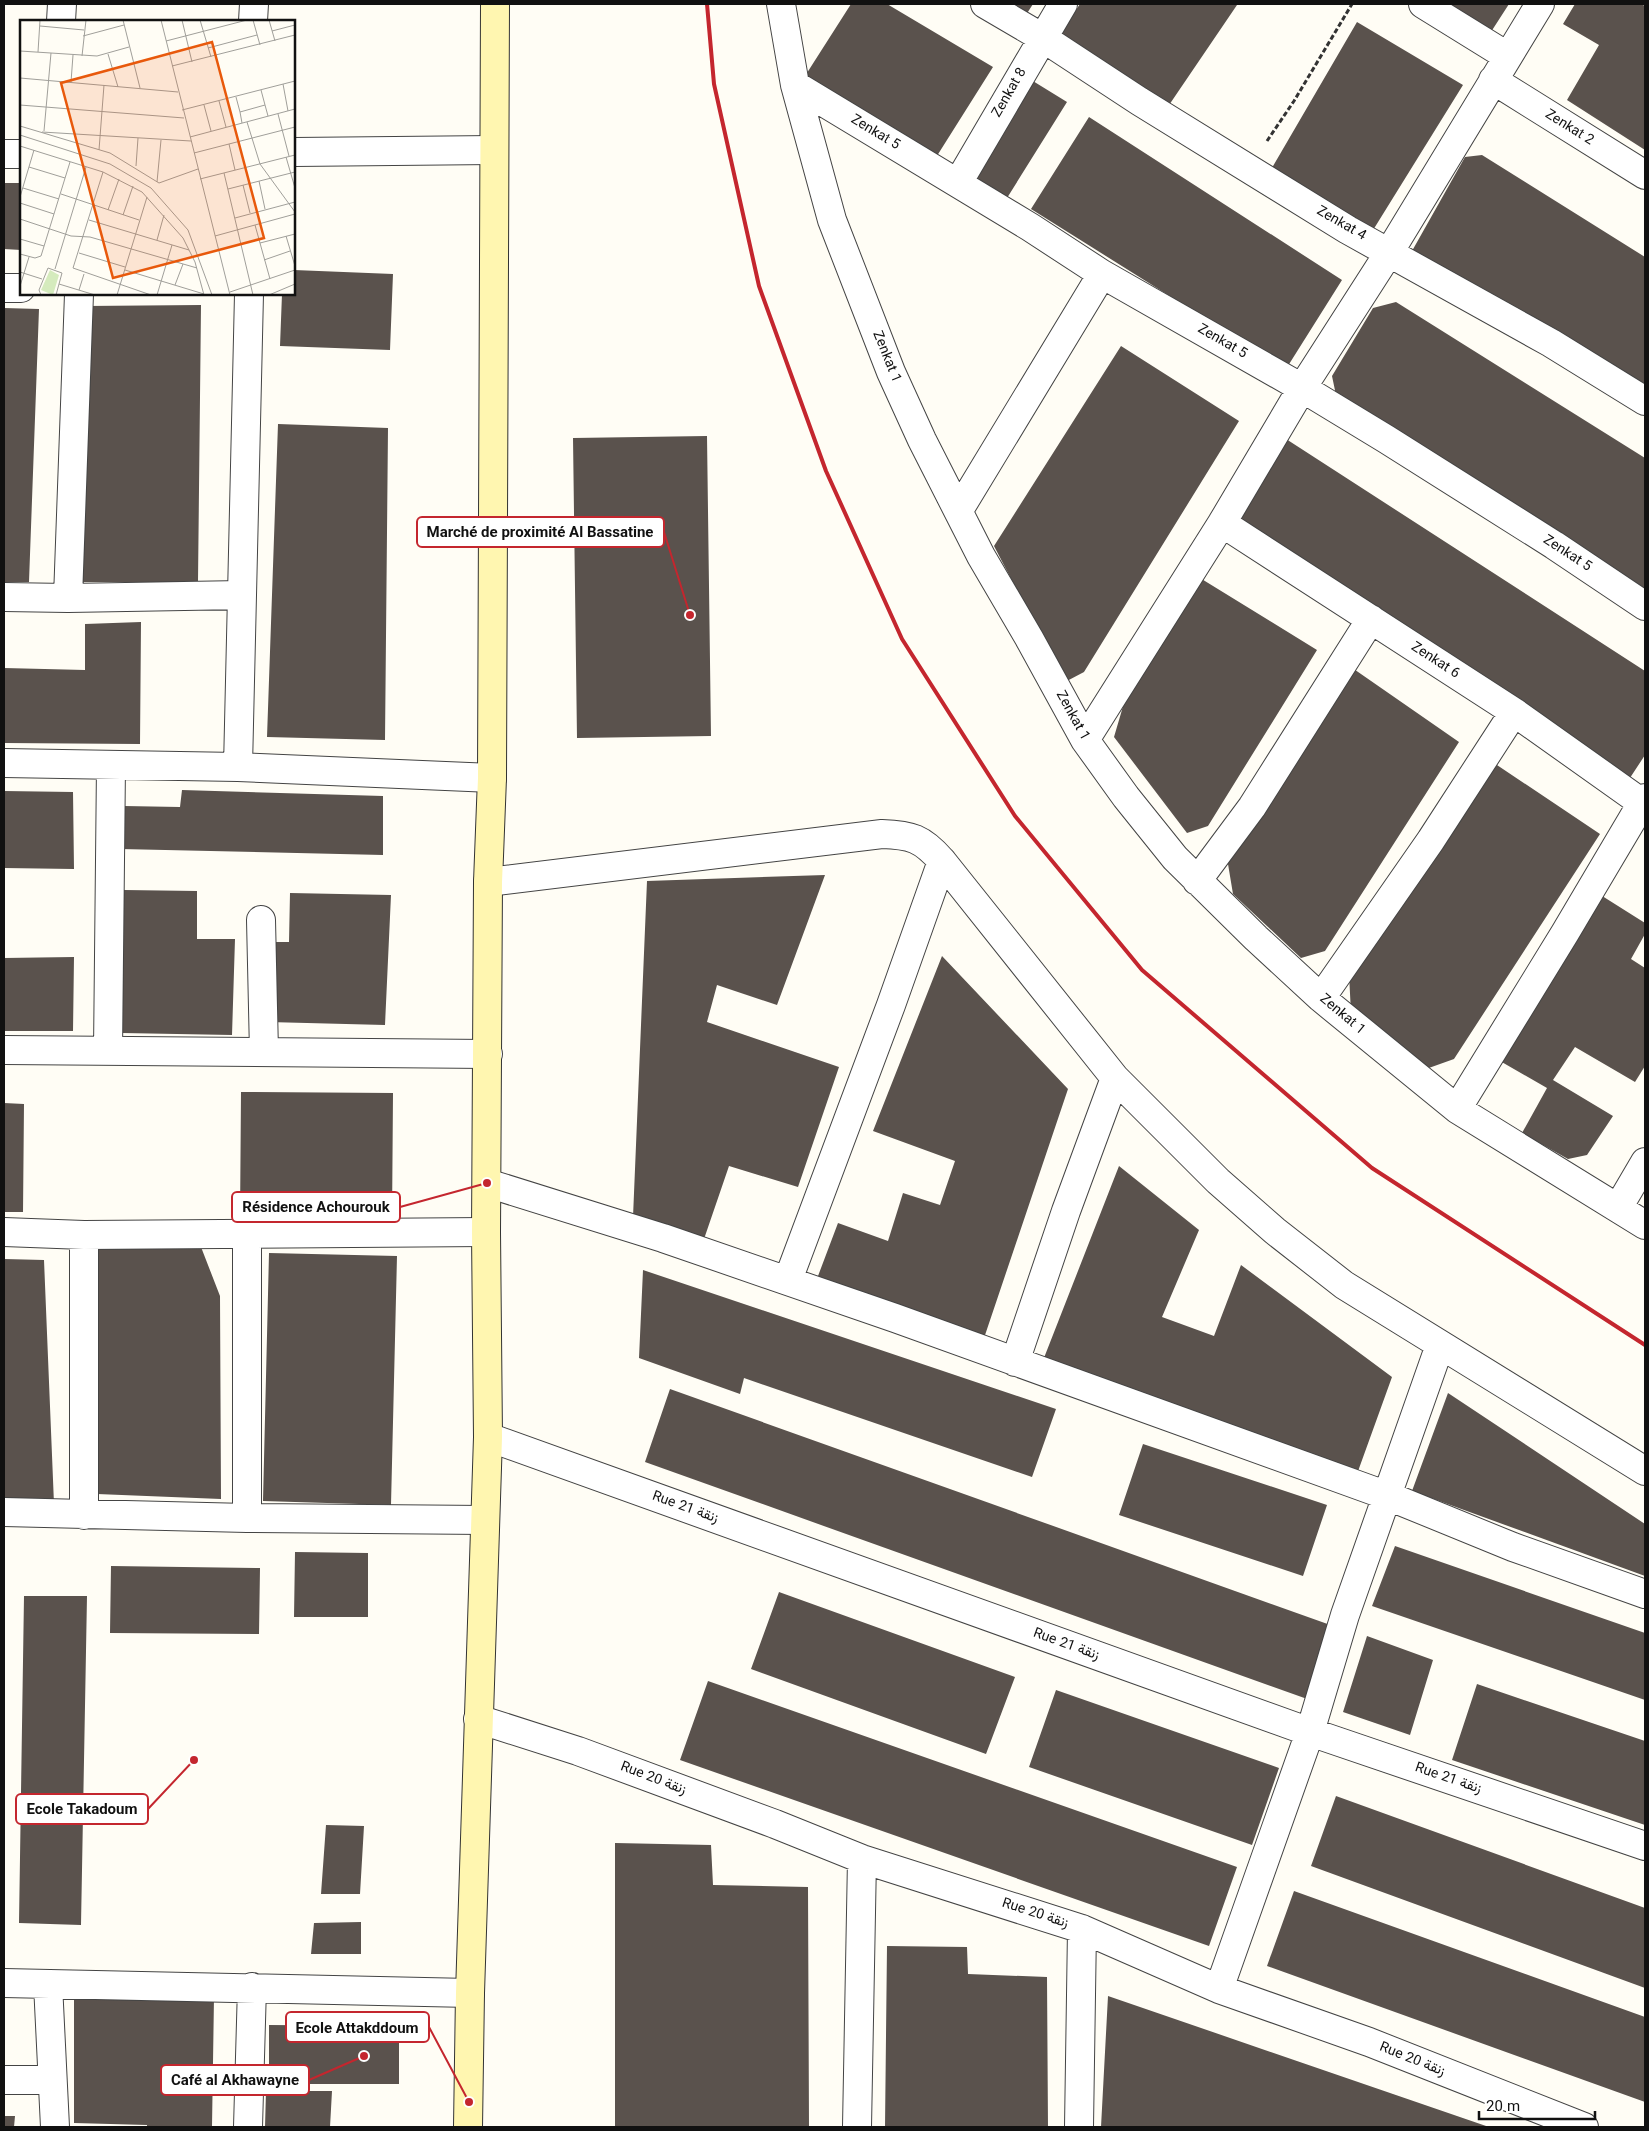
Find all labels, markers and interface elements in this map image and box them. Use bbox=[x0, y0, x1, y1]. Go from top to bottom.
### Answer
inset map bbox=[20, 20, 295, 295]
street label: Zenkat 8 bbox=[987, 64, 1033, 122]
street label: Zenkat 2 bbox=[1540, 104, 1598, 152]
street label: Zenkat 5 bbox=[846, 110, 904, 156]
street label: Zenkat 4 bbox=[1312, 201, 1370, 247]
street label: Zenkat 5 bbox=[1193, 319, 1251, 365]
street label: Zenkat 1 bbox=[866, 328, 906, 386]
callout: Marché de proximité Al Bassatine bbox=[417, 517, 664, 547]
text: Marché de proximité Al Bassatine bbox=[427, 522, 653, 545]
street label: Zenkat 5 bbox=[1538, 530, 1596, 578]
street label: Zenkat 6 bbox=[1406, 637, 1464, 685]
street label: Zenkat 1 bbox=[1049, 687, 1095, 745]
street label: Zenkat 1 bbox=[1314, 989, 1370, 1041]
callout: Résidence Achourouk bbox=[232, 1192, 400, 1222]
text: Résidence Achourouk bbox=[242, 1197, 391, 1220]
street label: Rue 21 زنقة bbox=[649, 1486, 721, 1530]
street label: Rue 21 زنقة bbox=[1030, 1623, 1102, 1667]
street label: Rue 20 زنقة bbox=[617, 1756, 689, 1802]
street label: Rue 21 زنقة bbox=[1412, 1757, 1484, 1801]
callout: Ecole Takadoum bbox=[16, 1794, 148, 1824]
text: Ecole Takadoum bbox=[27, 1799, 137, 1822]
street label: Rue 20 زنقة bbox=[999, 1893, 1071, 1935]
callout: Ecole Attakddoum bbox=[286, 2012, 429, 2042]
text: Ecole Attakddoum bbox=[295, 2018, 419, 2041]
street label: Rue 20 زنقة bbox=[1376, 2037, 1448, 2083]
callout: Café al Akhawayne bbox=[161, 2065, 309, 2095]
text: Café al Akhawayne bbox=[171, 2070, 299, 2093]
scale bar bbox=[1479, 2088, 1595, 2120]
text: 20 m bbox=[1486, 2096, 1520, 2119]

